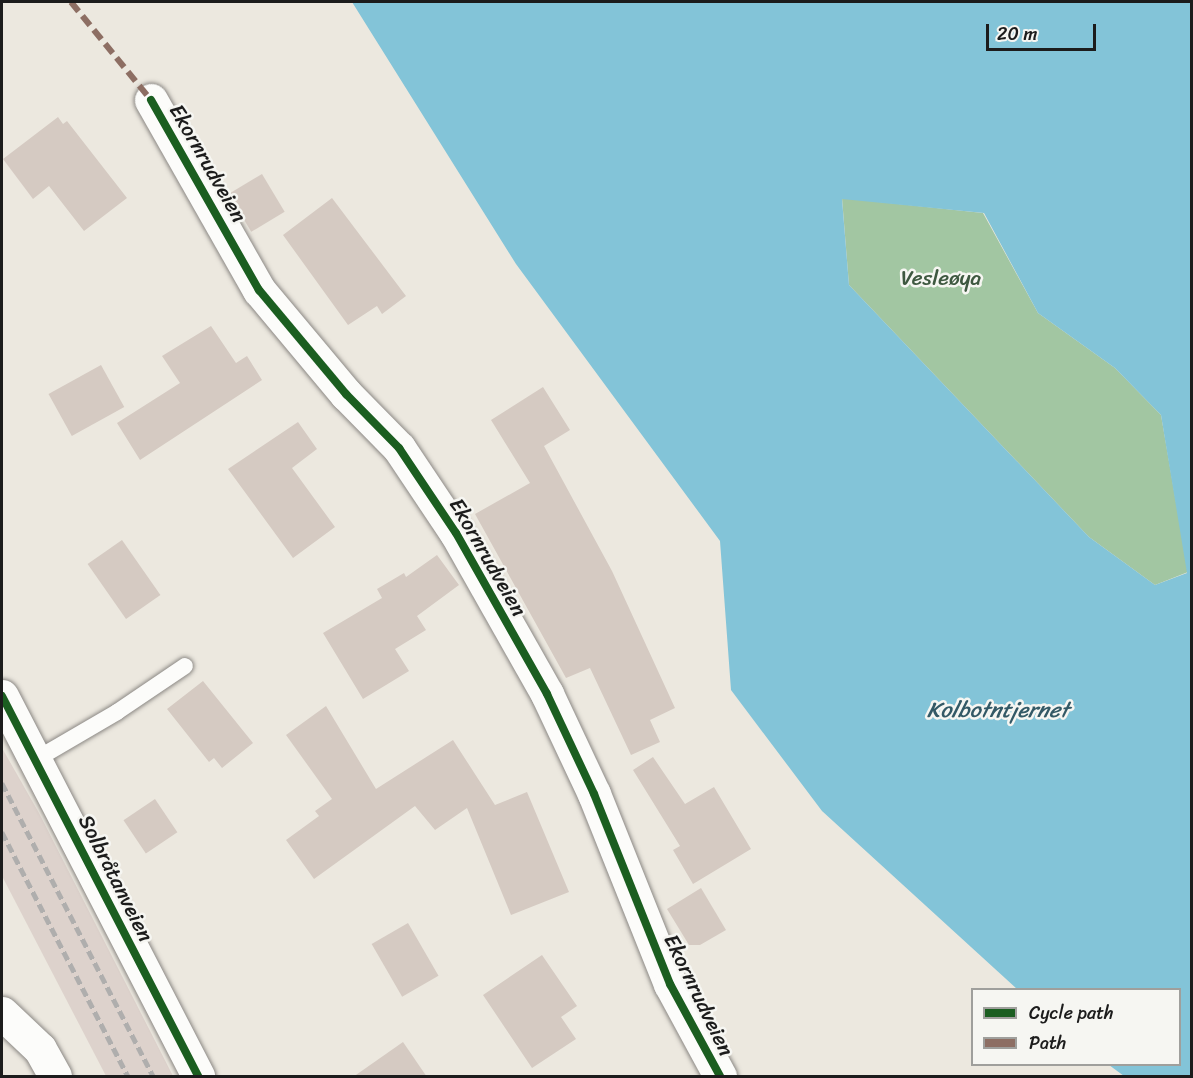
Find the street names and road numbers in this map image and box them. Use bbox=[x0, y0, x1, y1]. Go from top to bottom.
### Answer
street label: Ekornrudveien bbox=[164, 99, 252, 227]
street label: Ekornrudveien bbox=[444, 493, 532, 621]
street label: Solbråtanveien bbox=[73, 810, 159, 946]
street label: Ekornrudveien bbox=[659, 930, 739, 1060]

